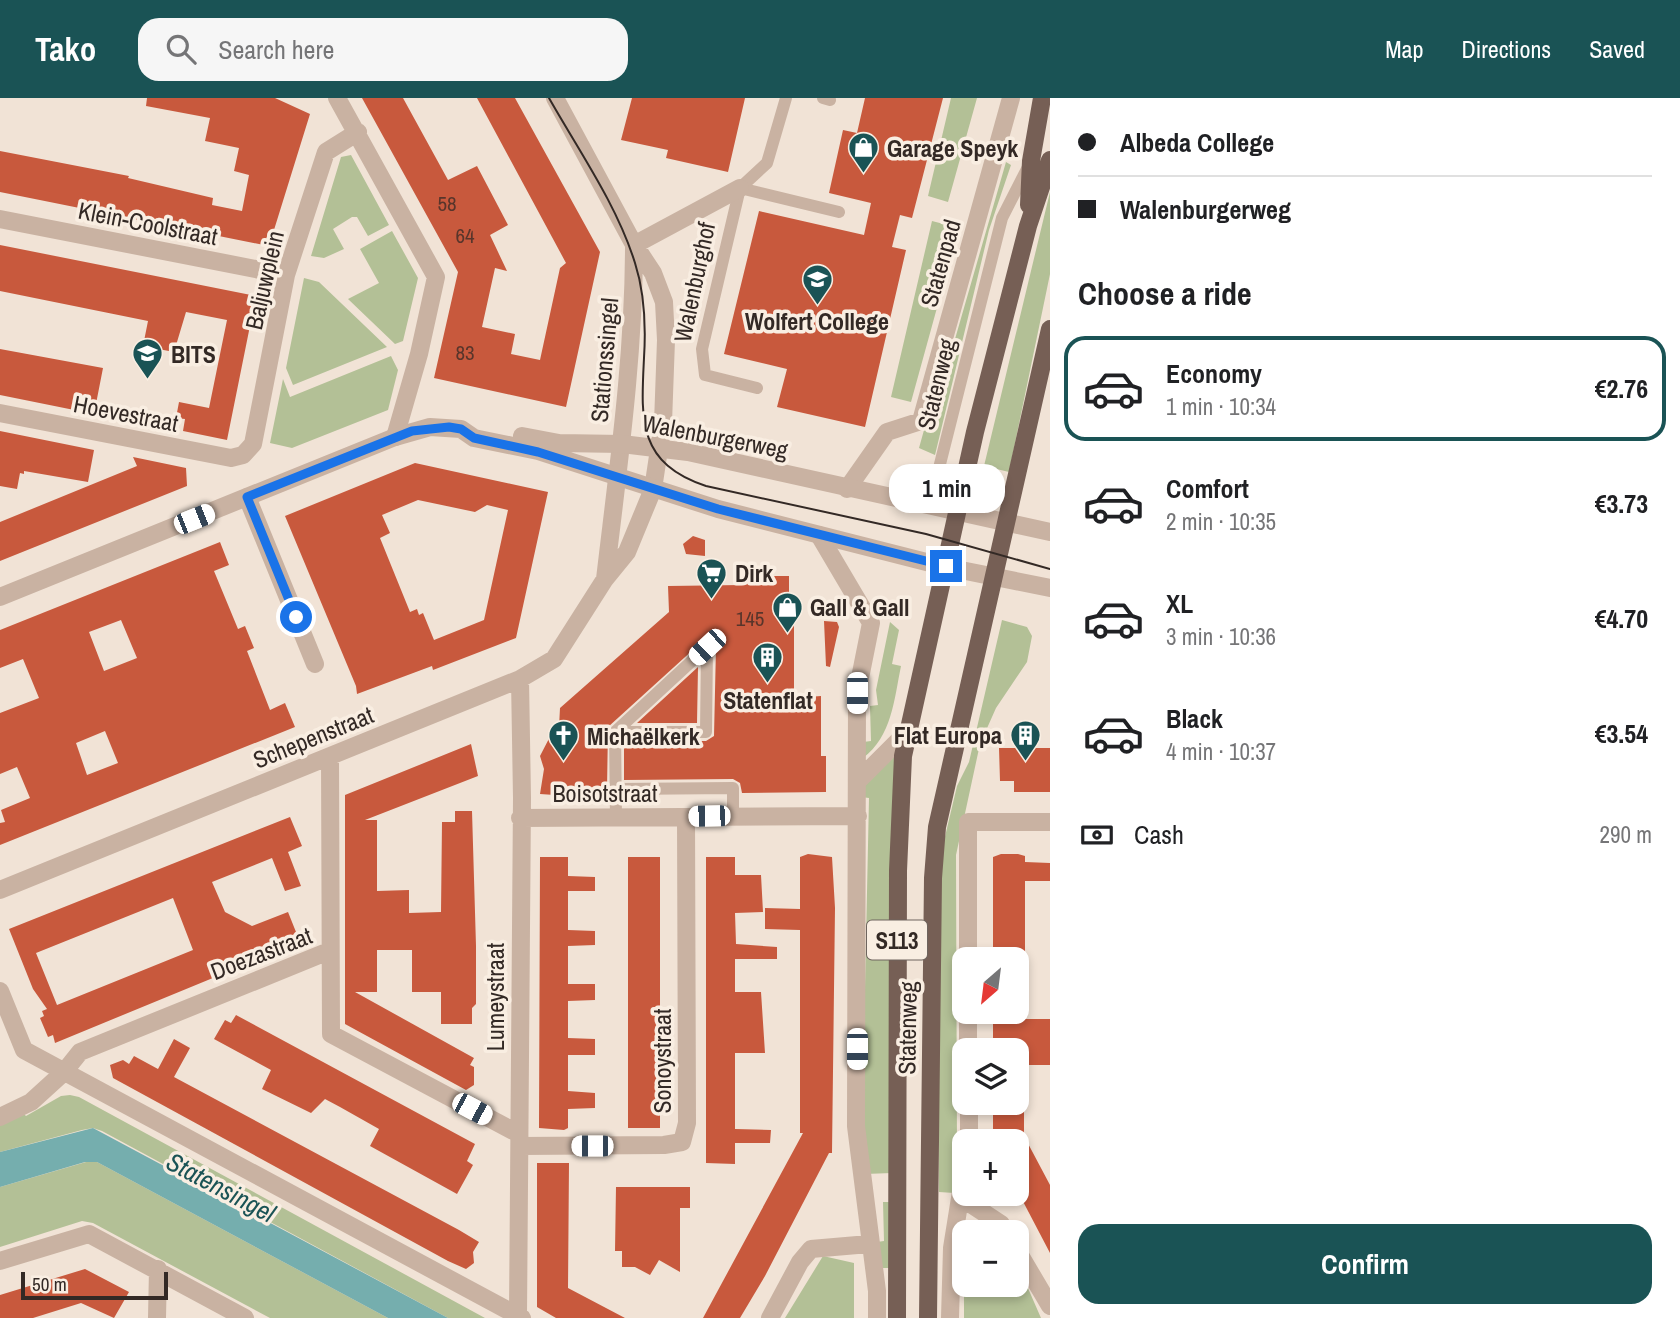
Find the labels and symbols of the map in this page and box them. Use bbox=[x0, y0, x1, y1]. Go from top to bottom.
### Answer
shop icon: Garage Speyk bbox=[847, 131, 881, 175]
place label: Garage Speyk bbox=[887, 132, 1018, 164]
house number: 58 bbox=[437, 189, 457, 218]
street label: Klein-Coolstraat bbox=[76, 194, 221, 252]
street label: Statenpad bbox=[912, 215, 968, 311]
street label: Walenburghof bbox=[666, 219, 722, 345]
house number: 64 bbox=[455, 221, 475, 250]
street label: Baljuwplein bbox=[237, 227, 291, 333]
school or university icon: Wolfert College bbox=[800, 262, 834, 306]
street label: Stationssingel bbox=[583, 296, 625, 424]
place label: Wolfert College bbox=[745, 305, 889, 337]
street label: Statenweg bbox=[909, 335, 963, 433]
school or university icon: BITS bbox=[131, 337, 165, 381]
place label: BITS bbox=[171, 338, 216, 370]
house number: 83 bbox=[455, 338, 475, 367]
street label: Hoevestraat bbox=[71, 387, 182, 439]
street label: Walenburgerweg bbox=[639, 406, 791, 466]
callout: 1 min bbox=[888, 464, 1004, 514]
car bbox=[171, 501, 218, 537]
route end bbox=[930, 550, 962, 582]
supermarket icon: Dirk bbox=[695, 556, 729, 600]
place label: Dirk bbox=[735, 557, 773, 589]
shop icon: Gall & Gall bbox=[770, 590, 804, 634]
place label: Gall & Gall bbox=[810, 591, 910, 623]
route start bbox=[280, 601, 312, 633]
house number: 145 bbox=[736, 604, 764, 633]
car bbox=[685, 625, 730, 669]
building icon: Statenflat bbox=[751, 641, 785, 685]
car bbox=[847, 672, 868, 714]
place label: Statenflat bbox=[723, 684, 813, 716]
street label: Schepenstraat bbox=[248, 698, 378, 776]
building icon: Flat Europa bbox=[1008, 718, 1042, 762]
church icon: Michaëlkerk bbox=[547, 719, 581, 763]
place label: Flat Europa bbox=[894, 719, 1002, 751]
place label: Michaëlkerk bbox=[587, 720, 700, 752]
street label: Boisotstraat bbox=[552, 777, 658, 809]
car bbox=[688, 805, 731, 827]
street label: Doezastraat bbox=[206, 919, 317, 987]
road number: S113 bbox=[867, 920, 927, 960]
street label: Lumeystraat bbox=[479, 942, 511, 1051]
north arrow bbox=[952, 947, 1029, 1024]
street label: Statenweg bbox=[890, 981, 924, 1075]
street label: Sonoystraat bbox=[646, 1008, 678, 1114]
car bbox=[847, 1028, 868, 1070]
car bbox=[449, 1090, 496, 1128]
car bbox=[572, 1136, 614, 1157]
water label: Statensingel bbox=[160, 1144, 283, 1231]
scale bar bbox=[21, 1269, 168, 1301]

